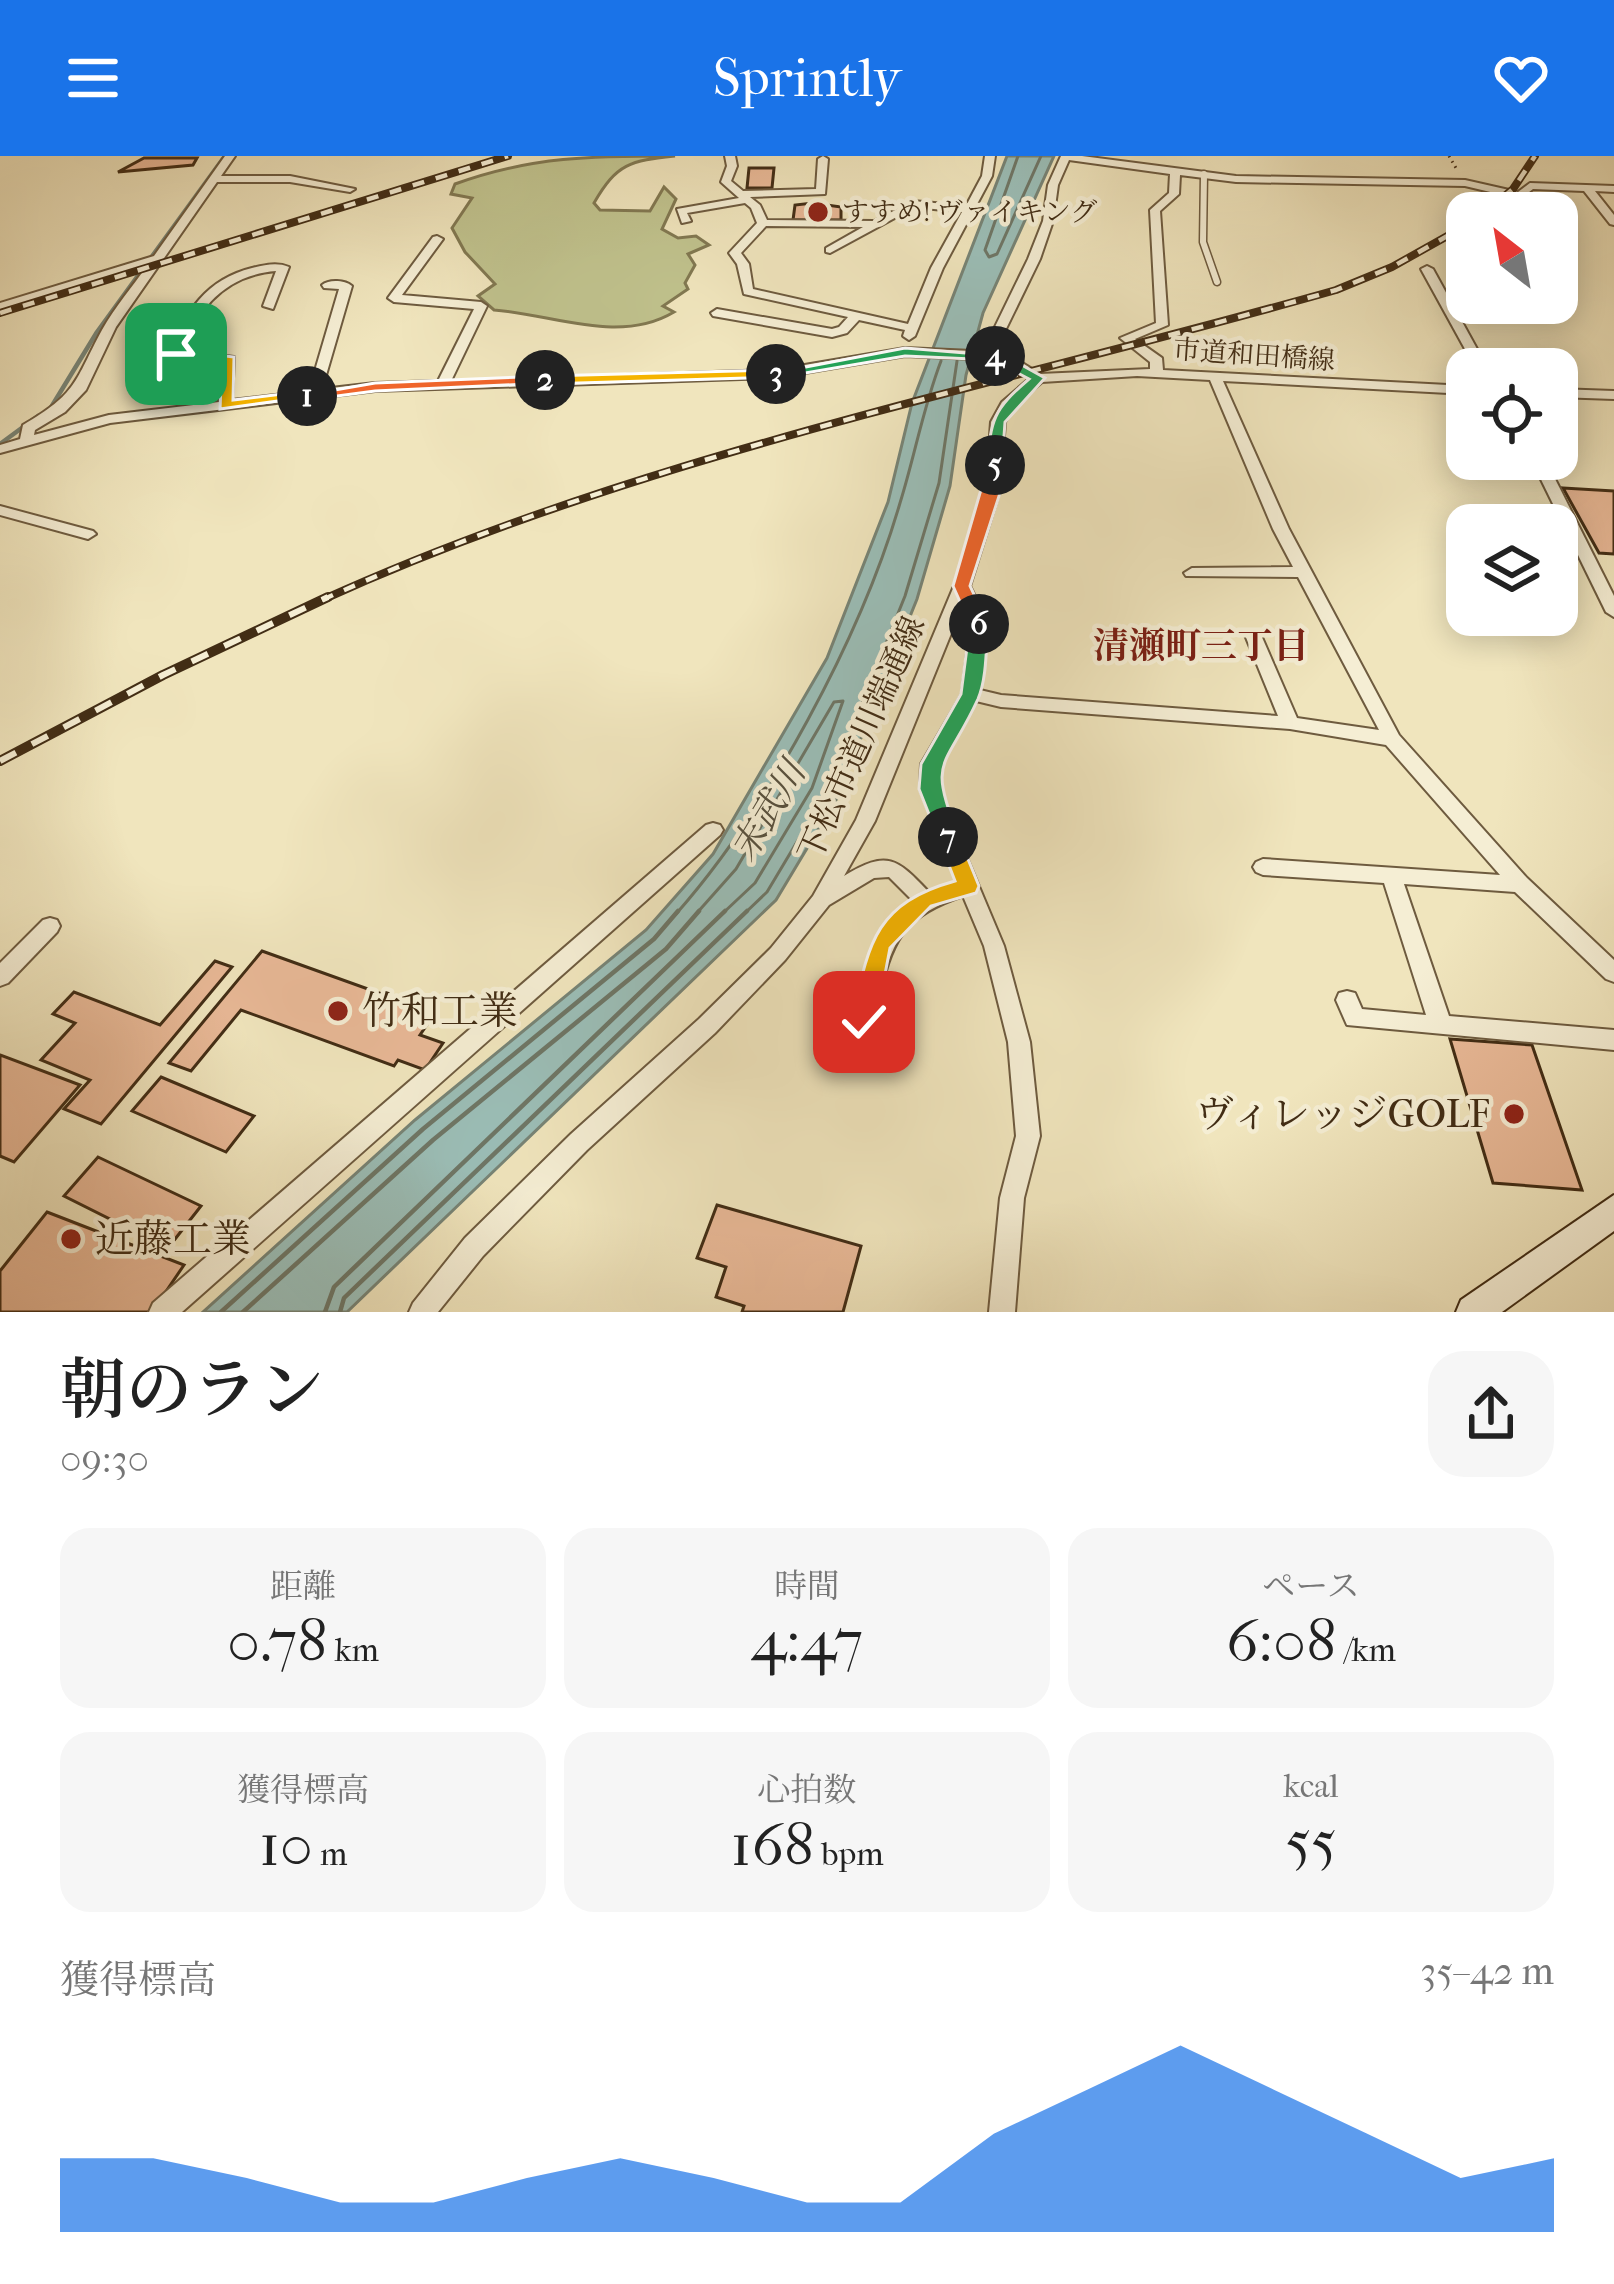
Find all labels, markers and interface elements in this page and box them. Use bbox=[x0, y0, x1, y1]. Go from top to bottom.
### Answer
icon: menu bbox=[60, 45, 126, 111]
icon: heart bbox=[1488, 45, 1554, 111]
text: Sprintly bbox=[713, 47, 901, 110]
north arrow bbox=[1446, 192, 1578, 324]
map controls bbox=[1446, 192, 1578, 636]
place label: すすめ! ヴァイキング bbox=[842, 196, 1097, 228]
marker: すすめ! ヴァイキング bbox=[805, 199, 831, 225]
pin bbox=[125, 303, 227, 405]
icon: arrive bbox=[143, 321, 209, 387]
pin: 4 bbox=[965, 326, 1025, 386]
street label: 市道和田橋線 bbox=[1172, 333, 1336, 377]
text: 4 bbox=[985, 336, 1005, 375]
pin: 3 bbox=[746, 344, 806, 404]
button: locate bbox=[1446, 348, 1578, 480]
pin: 2 bbox=[515, 350, 575, 410]
text: 3 bbox=[769, 354, 783, 393]
text: 2 bbox=[537, 360, 553, 399]
pin: 1 bbox=[277, 366, 337, 426]
text: 1 bbox=[301, 376, 313, 415]
pin: 5 bbox=[965, 435, 1025, 495]
text: 5 bbox=[988, 445, 1002, 484]
button: layers bbox=[1446, 504, 1578, 636]
pin: 6 bbox=[949, 594, 1009, 654]
text: 6 bbox=[970, 604, 988, 643]
street label: 下松市道川端通線 bbox=[790, 610, 934, 868]
district label: 清瀬町三丁目 bbox=[1093, 625, 1309, 667]
water label: 末武川 bbox=[722, 750, 816, 868]
pin: 7 bbox=[918, 807, 978, 867]
text: 7 bbox=[940, 817, 956, 856]
pin bbox=[813, 971, 915, 1073]
place label: 竹和工業 bbox=[362, 988, 518, 1034]
icon: check bbox=[831, 989, 897, 1055]
marker: 竹和工業 bbox=[325, 998, 351, 1024]
place label: ヴィレッジGOLF bbox=[1195, 1091, 1490, 1137]
marker: ヴィレッジGOLF bbox=[1501, 1101, 1527, 1127]
place label: 近藤工業 bbox=[95, 1216, 251, 1262]
marker: 近藤工業 bbox=[58, 1226, 84, 1252]
button: share bbox=[1428, 1351, 1554, 1477]
text: 朝のラン bbox=[60, 1352, 324, 1429]
text: 09:30 bbox=[60, 1436, 149, 1482]
text: 距離 bbox=[270, 1567, 336, 1606]
text: 時間 bbox=[774, 1567, 840, 1606]
text: ペース bbox=[1262, 1567, 1360, 1606]
text: 0.78 bbox=[227, 1606, 327, 1677]
text: 4:47 bbox=[751, 1606, 863, 1677]
text: 6:08 bbox=[1226, 1606, 1336, 1677]
text: km bbox=[327, 1631, 379, 1670]
text: /km bbox=[1336, 1631, 1396, 1670]
text: kcal bbox=[1283, 1767, 1339, 1806]
text: 獲得標高 bbox=[237, 1771, 369, 1810]
text: 心拍数 bbox=[758, 1771, 857, 1810]
text: 55 bbox=[1285, 1806, 1337, 1877]
text: 10 bbox=[259, 1810, 313, 1881]
text: 168 bbox=[730, 1810, 814, 1881]
text: m bbox=[313, 1835, 347, 1874]
text: bpm bbox=[814, 1835, 884, 1874]
text: 35–42 m bbox=[1420, 1948, 1554, 1994]
text: 獲得標高 bbox=[60, 1957, 216, 2003]

